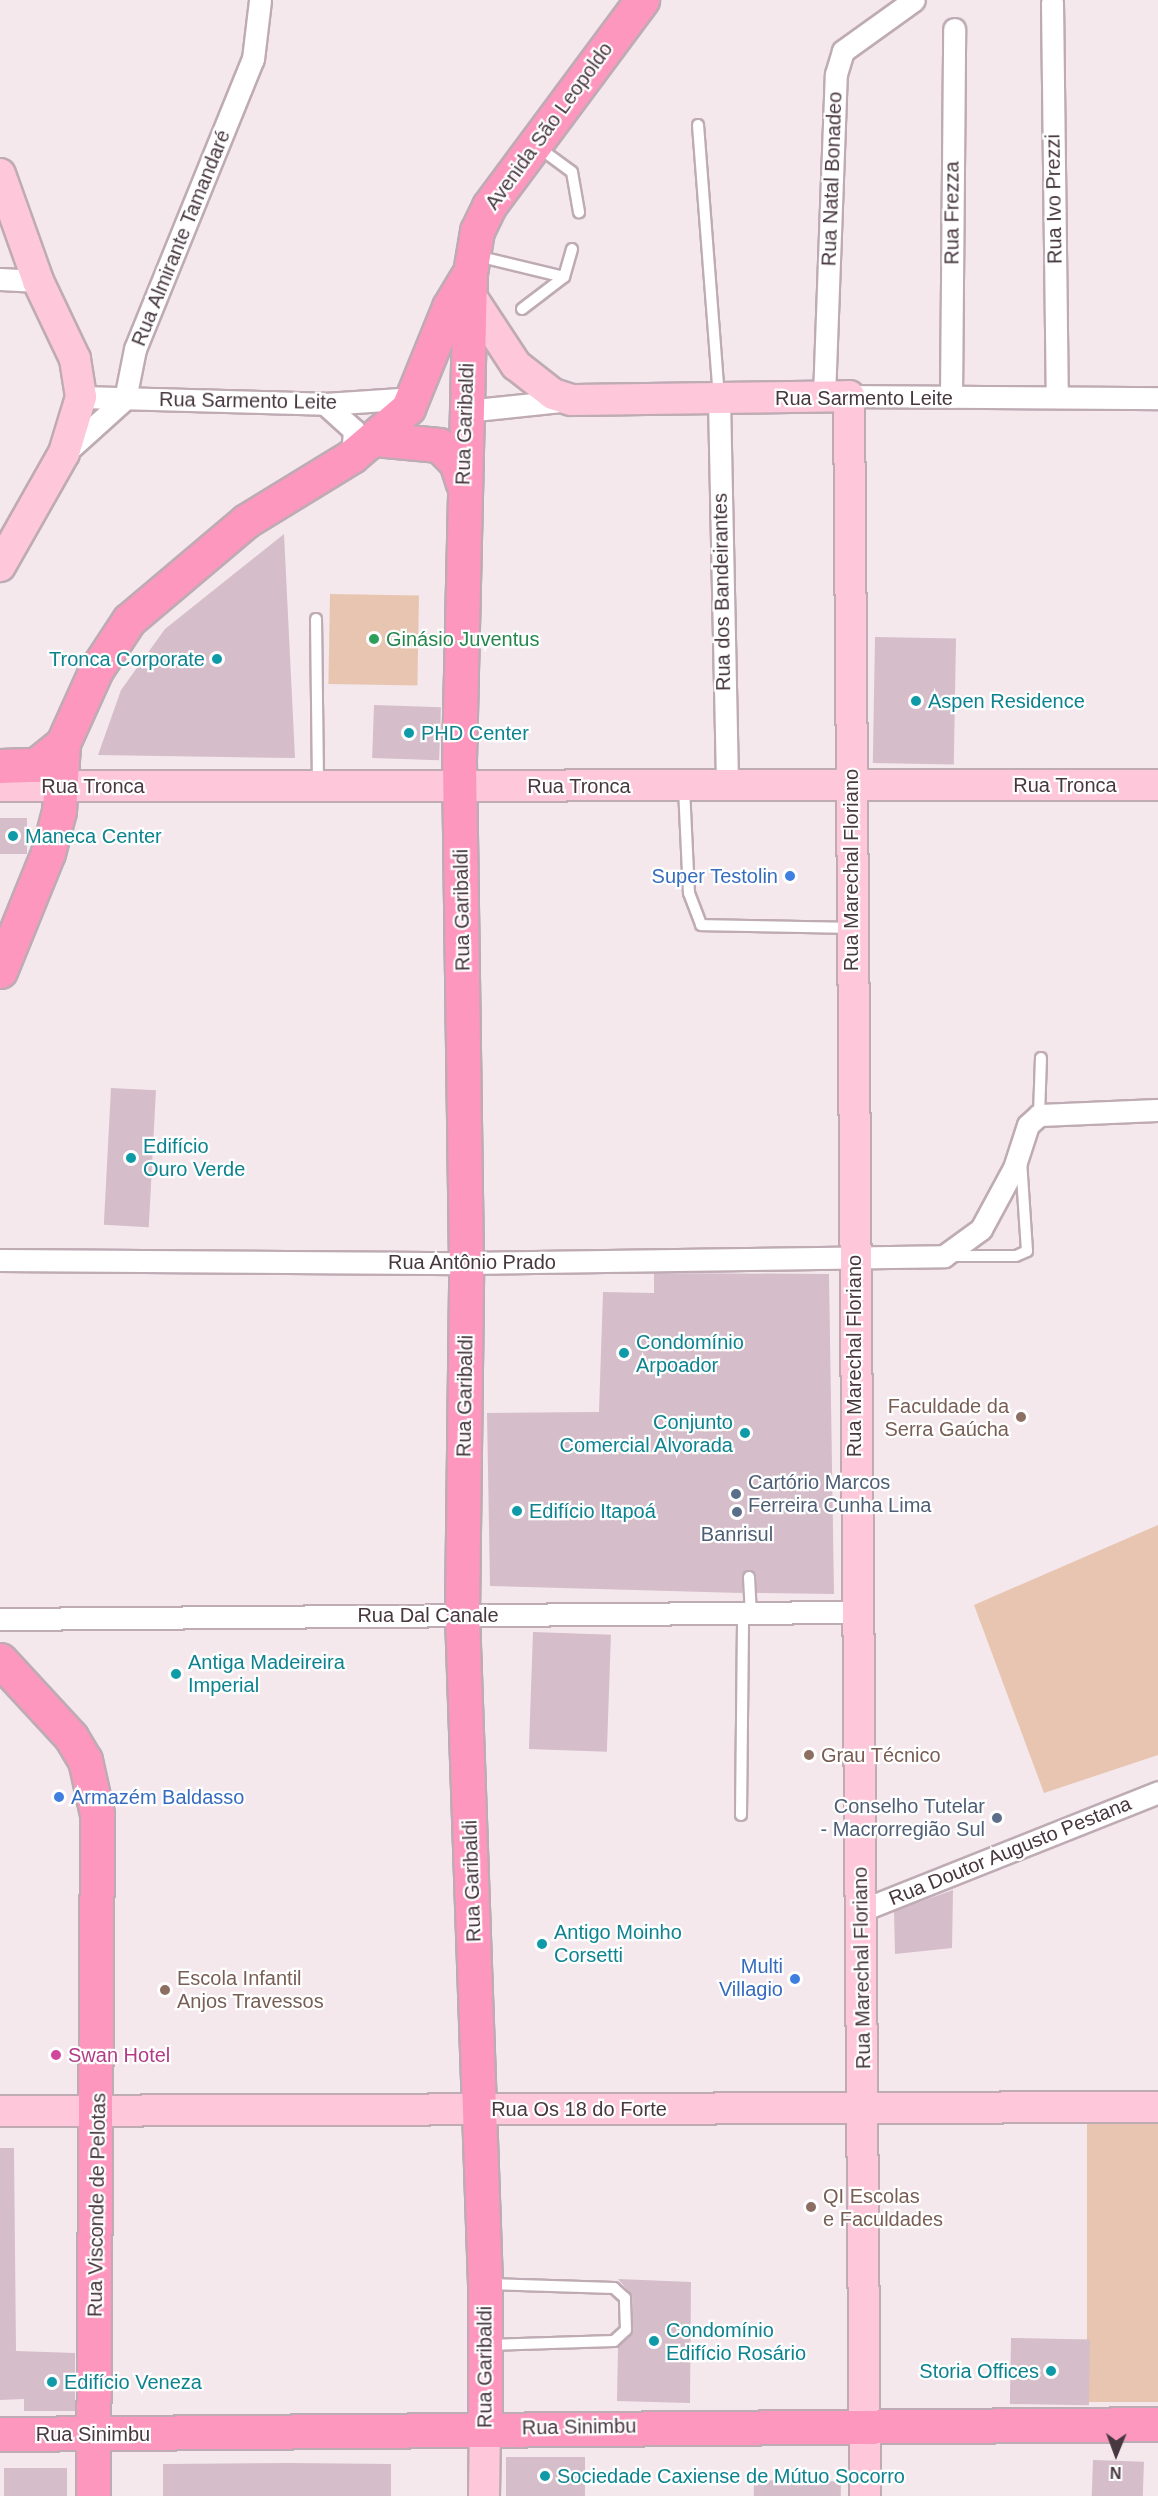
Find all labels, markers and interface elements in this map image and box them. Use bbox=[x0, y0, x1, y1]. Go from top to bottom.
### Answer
street label: Avenida São Leopoldo bbox=[480, 38, 618, 214]
street label: Rua Natal Bonadeo bbox=[817, 91, 847, 267]
street label: Rua Almirante Tamandaré bbox=[126, 126, 236, 350]
street label: Rua Ivo Prezzi bbox=[1041, 134, 1067, 264]
street label: Rua Frezza bbox=[940, 161, 964, 265]
street label: Rua Garibaldi bbox=[451, 362, 479, 486]
street label: Rua Sarmento Leite bbox=[775, 386, 953, 410]
street label: Rua Sarmento Leite bbox=[159, 387, 337, 415]
street label: Rua dos Bandeirantes bbox=[708, 493, 736, 691]
place label: Ginásio Juventus bbox=[386, 627, 539, 651]
marker: Ginásio Juventus bbox=[367, 632, 381, 646]
place label: Tronca Corporate bbox=[49, 647, 205, 671]
marker: Tronca Corporate bbox=[210, 652, 224, 666]
place label: Aspen Residence bbox=[928, 689, 1085, 713]
marker: Aspen Residence bbox=[909, 694, 923, 708]
place label: PHD Center bbox=[421, 721, 529, 745]
marker: PHD Center bbox=[402, 726, 416, 740]
street label: Rua Marechal Floriano bbox=[839, 769, 863, 971]
street label: Rua Tronca bbox=[1013, 773, 1117, 797]
street label: Rua Tronca bbox=[41, 774, 145, 798]
street label: Rua Tronca bbox=[527, 774, 631, 798]
place label: Maneca Center bbox=[25, 824, 162, 848]
marker: Maneca Center bbox=[6, 829, 20, 843]
street label: Rua Garibaldi bbox=[449, 849, 475, 971]
place label: Super Testolin bbox=[651, 864, 778, 888]
marker: Super Testolin bbox=[783, 869, 797, 883]
place label: Edifício Ouro Verde bbox=[143, 1134, 245, 1181]
marker: Edifício Ouro Verde bbox=[124, 1151, 138, 1165]
street label: Rua Antônio Prado bbox=[387, 1250, 557, 1274]
street label: Rua Marechal Floriano bbox=[842, 1255, 866, 1457]
place label: Condomínio Arpoador bbox=[636, 1330, 744, 1377]
street label: Rua Garibaldi bbox=[452, 1335, 478, 1457]
marker: Condomínio Arpoador bbox=[617, 1346, 631, 1360]
place label: Faculdade da Serra Gaúcha bbox=[884, 1394, 1009, 1441]
place label: Conjunto Comercial Alvorada bbox=[558, 1410, 733, 1457]
marker: Faculdade da Serra Gaúcha bbox=[1014, 1410, 1028, 1424]
marker: Conjunto Comercial Alvorada bbox=[738, 1426, 752, 1440]
place label: Cartório Marcos Ferreira Cunha Lima bbox=[748, 1470, 931, 1517]
marker: Cartório Marcos Ferreira Cunha Lima bbox=[729, 1487, 743, 1501]
place label: Edifício Itapoá bbox=[529, 1499, 656, 1523]
marker: Edifício Itapoá bbox=[510, 1504, 524, 1518]
marker: Banrisul bbox=[730, 1505, 744, 1519]
place label: Banrisul bbox=[701, 1522, 773, 1546]
street label: Rua Dal Canale bbox=[357, 1603, 499, 1627]
place label: Antiga Madeireira Imperial bbox=[188, 1650, 345, 1697]
marker: Antiga Madeireira Imperial bbox=[169, 1667, 183, 1681]
place label: Grau Técnico bbox=[821, 1743, 941, 1767]
marker: Grau Técnico bbox=[802, 1748, 816, 1762]
place label: Armazém Baldasso bbox=[71, 1785, 244, 1809]
marker: Armazém Baldasso bbox=[52, 1790, 66, 1804]
street label: Rua Doutor Augusto Pestana bbox=[885, 1791, 1135, 1911]
place label: Conselho Tutelar - Macrorregião Sul bbox=[820, 1794, 985, 1841]
marker: Conselho Tutelar - Macrorregião Sul bbox=[990, 1811, 1004, 1825]
street label: Rua Garibaldi bbox=[458, 1819, 486, 1943]
street label: Rua Marechal Floriano bbox=[848, 1867, 876, 2069]
place label: Antigo Moinho Corsetti bbox=[554, 1920, 682, 1967]
marker: Antigo Moinho Corsetti bbox=[535, 1937, 549, 1951]
place label: Multi Villagio bbox=[719, 1955, 783, 2002]
place label: Escola Infantil Anjos Travessos bbox=[177, 1966, 324, 2013]
marker: Multi Villagio bbox=[788, 1972, 802, 1986]
marker: Escola Infantil Anjos Travessos bbox=[158, 1983, 172, 1997]
place label: Swan Hotel bbox=[68, 2043, 170, 2067]
marker: Swan Hotel bbox=[49, 2048, 63, 2062]
street label: Rua Visconde de Pelotas bbox=[83, 2093, 111, 2317]
street label: Rua Os 18 do Forte bbox=[491, 2097, 667, 2121]
place label: QI Escolas e Faculdades bbox=[823, 2184, 943, 2231]
marker: QI Escolas e Faculdades bbox=[804, 2200, 818, 2214]
street label: Rua Garibaldi bbox=[473, 2306, 497, 2428]
place label: Condomínio Edifício Rosário bbox=[666, 2318, 806, 2365]
marker: Condomínio Edifício Rosário bbox=[647, 2334, 661, 2348]
place label: Storia Offices bbox=[919, 2359, 1039, 2383]
marker: Storia Offices bbox=[1044, 2364, 1058, 2378]
place label: Edifício Veneza bbox=[64, 2370, 202, 2394]
marker: Edifício Veneza bbox=[45, 2375, 59, 2389]
street label: Rua Sinimbu bbox=[522, 2414, 636, 2440]
street label: Rua Sinimbu bbox=[36, 2422, 150, 2446]
north arrow bbox=[1086, 2424, 1146, 2484]
place label: Sociedade Caxiense de Mútuo Socorro bbox=[557, 2464, 905, 2488]
text: N bbox=[1110, 2464, 1122, 2481]
marker: Sociedade Caxiense de Mútuo Socorro bbox=[538, 2469, 552, 2483]

